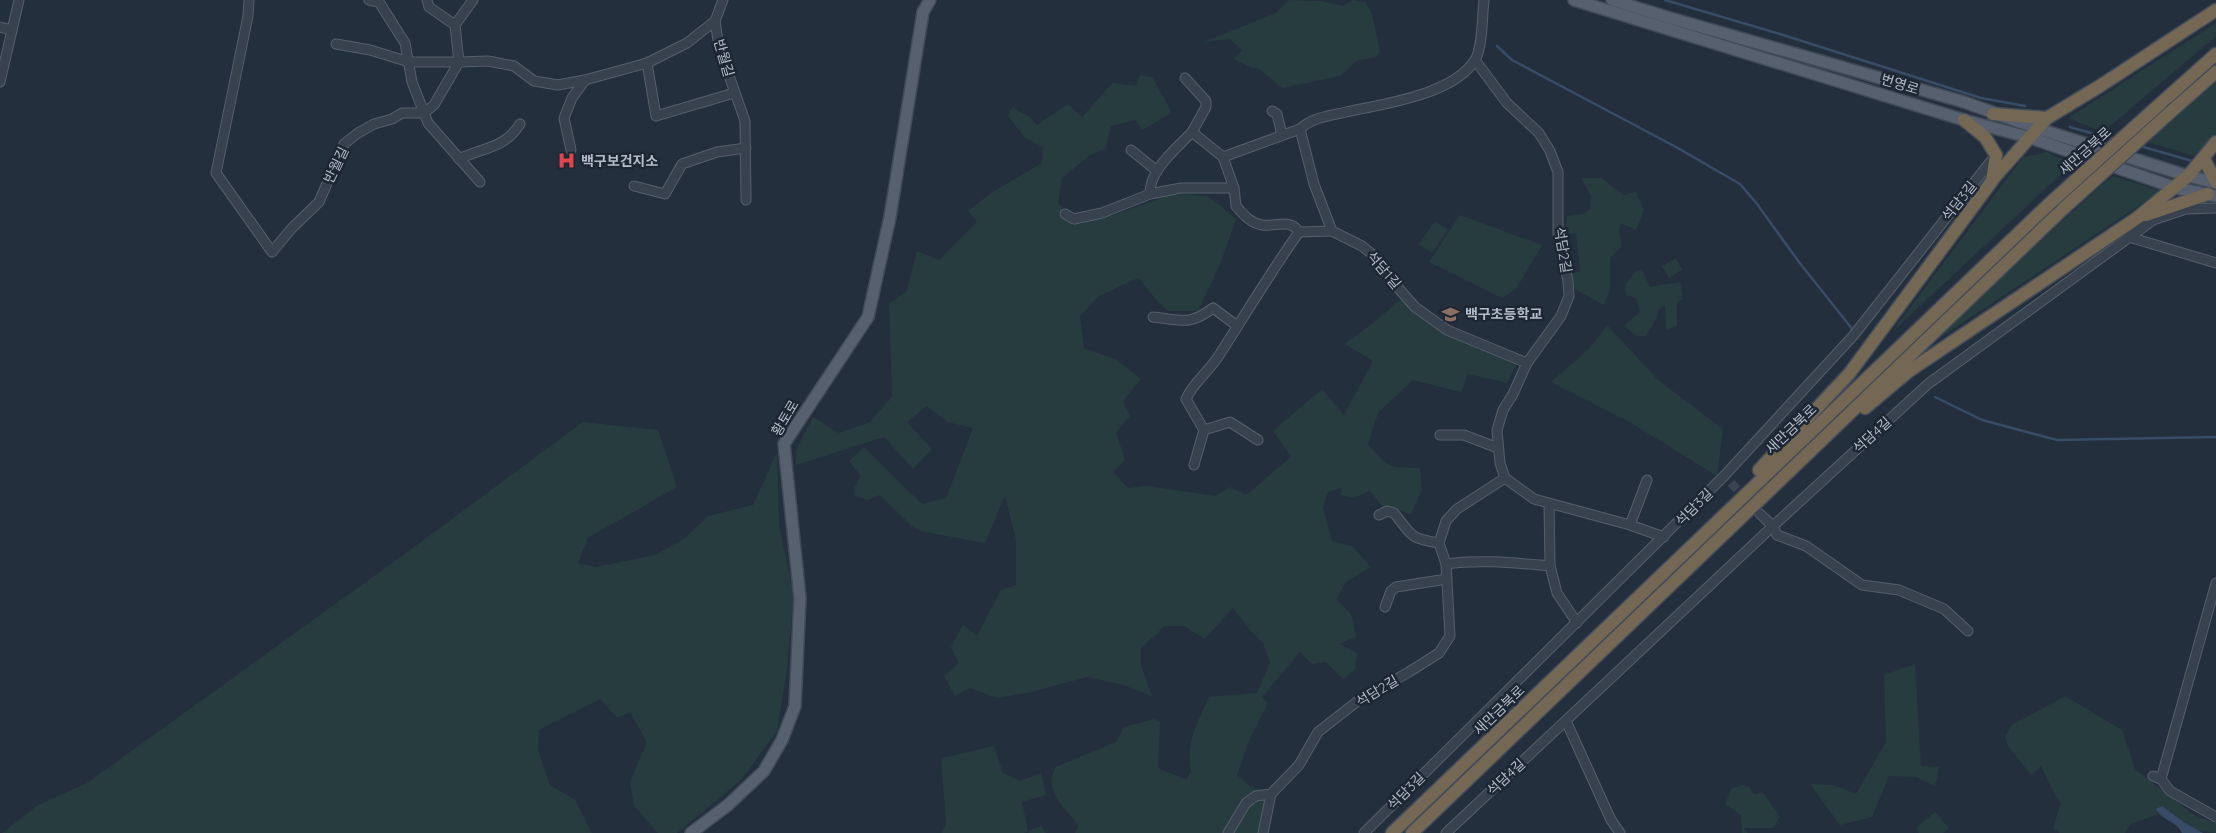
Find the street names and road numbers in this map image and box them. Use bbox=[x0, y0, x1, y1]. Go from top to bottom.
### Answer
street label: 반월길 bbox=[710, 37, 738, 79]
street label: 번영로 bbox=[1879, 70, 1921, 98]
street label: 새만금북로 bbox=[2055, 123, 2115, 179]
street label: 반월길 bbox=[319, 144, 353, 186]
street label: 석담3길 bbox=[1938, 177, 1980, 225]
street label: 석담2길 bbox=[1550, 226, 1576, 274]
street label: 석담1길 bbox=[1363, 247, 1405, 293]
street label: 황토로 bbox=[767, 397, 803, 439]
street label: 새만금북로 bbox=[1762, 400, 1820, 458]
street label: 석담4길 bbox=[1849, 413, 1895, 457]
street label: 석담3길 bbox=[1671, 484, 1717, 530]
street label: 석담2길 bbox=[1352, 671, 1402, 711]
street label: 새만금북로 bbox=[1470, 681, 1528, 739]
street label: 석담4길 bbox=[1483, 755, 1529, 799]
street label: 석담3길 bbox=[1383, 768, 1429, 814]

